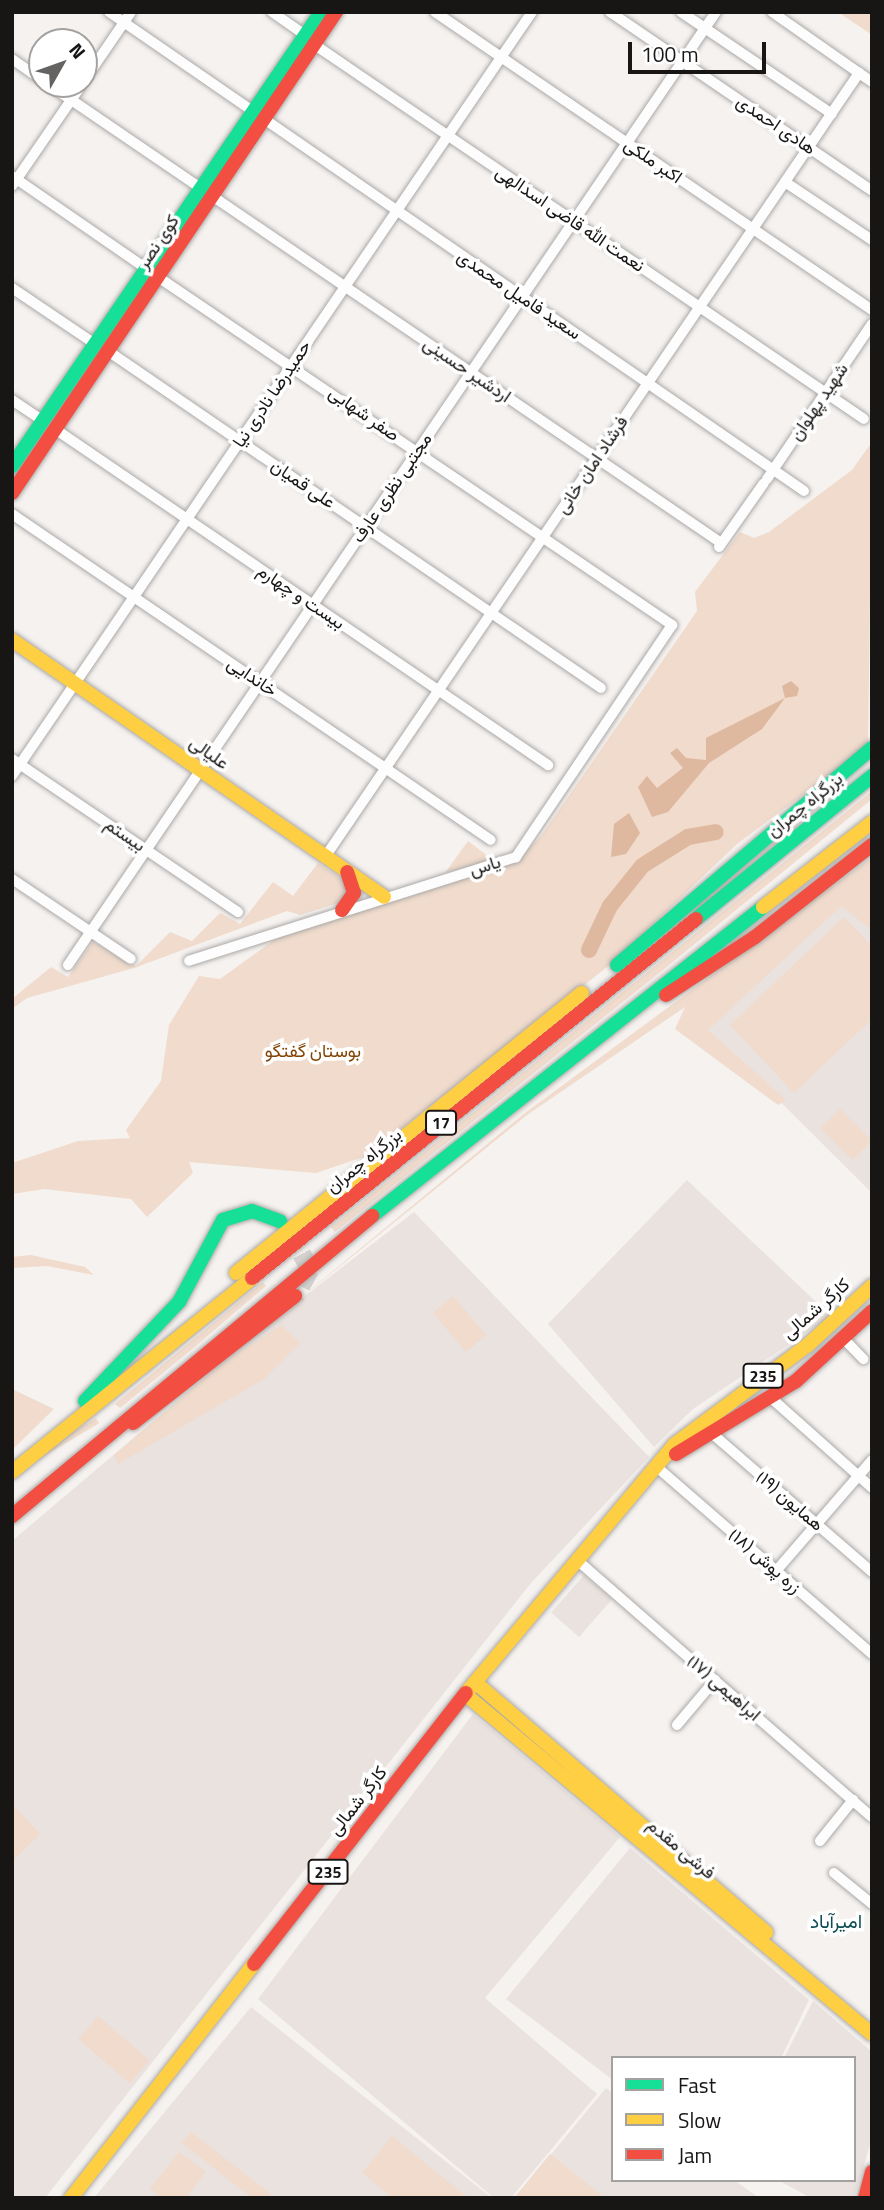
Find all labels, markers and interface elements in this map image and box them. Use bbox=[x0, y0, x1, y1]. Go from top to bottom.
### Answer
north arrow bbox=[28, 28, 98, 98]
scale bar bbox=[632, 28, 770, 72]
text: N bbox=[63, 36, 93, 65]
text: 100 m bbox=[641, 38, 698, 70]
street label: هادی احمدی bbox=[732, 91, 820, 159]
street label: اکبر ملکی bbox=[620, 134, 686, 188]
street label: نعمت الله قاضی اسدالهی bbox=[491, 161, 649, 277]
street label: کوی نصر bbox=[132, 211, 184, 273]
street label: سعید فامیل محمدی bbox=[453, 246, 585, 344]
street label: اردشیر حسینی bbox=[419, 333, 515, 407]
street label: حمیدرضا نادری نیا bbox=[228, 336, 316, 452]
street label: شهید پهلوان bbox=[785, 359, 853, 445]
street label: صفر شهابی bbox=[324, 382, 404, 446]
street label: فرشاد امان خانی bbox=[551, 412, 633, 518]
street label: مجتبی نظری عارف bbox=[347, 429, 437, 547]
street label: علی قمیان bbox=[267, 455, 339, 513]
street label: بیست و چهارم bbox=[253, 560, 349, 634]
street label: خاندایی bbox=[223, 653, 281, 701]
street label: علیالی bbox=[185, 732, 233, 774]
street label: بزرگراه چمران bbox=[763, 768, 847, 842]
street label: بیستم bbox=[100, 813, 150, 857]
street label: یاس bbox=[467, 851, 503, 881]
park label: بوستان گفتگو bbox=[265, 1040, 361, 1062]
road number: 17 bbox=[424, 1110, 458, 1135]
street label: بزرگراه چمران bbox=[322, 1124, 406, 1198]
street label: کارگر شمالی bbox=[778, 1274, 854, 1344]
road number: 235 bbox=[742, 1364, 784, 1388]
street label: همایون (۱۹) bbox=[752, 1466, 828, 1536]
street label: زره پوش (۱۸) bbox=[725, 1524, 805, 1598]
street label: ابراهیمی (۱۷) bbox=[683, 1650, 765, 1726]
street label: کارگر شمالی bbox=[324, 1762, 392, 1840]
street label: فرشی مقدم bbox=[642, 1814, 720, 1884]
road number: 235 bbox=[307, 1860, 349, 1884]
district label: امیرآباد bbox=[810, 1910, 862, 1932]
legend bbox=[611, 2056, 856, 2182]
text: Fast bbox=[678, 2069, 716, 2101]
text: Slow bbox=[678, 2104, 721, 2136]
text: Jam bbox=[678, 2139, 712, 2171]

